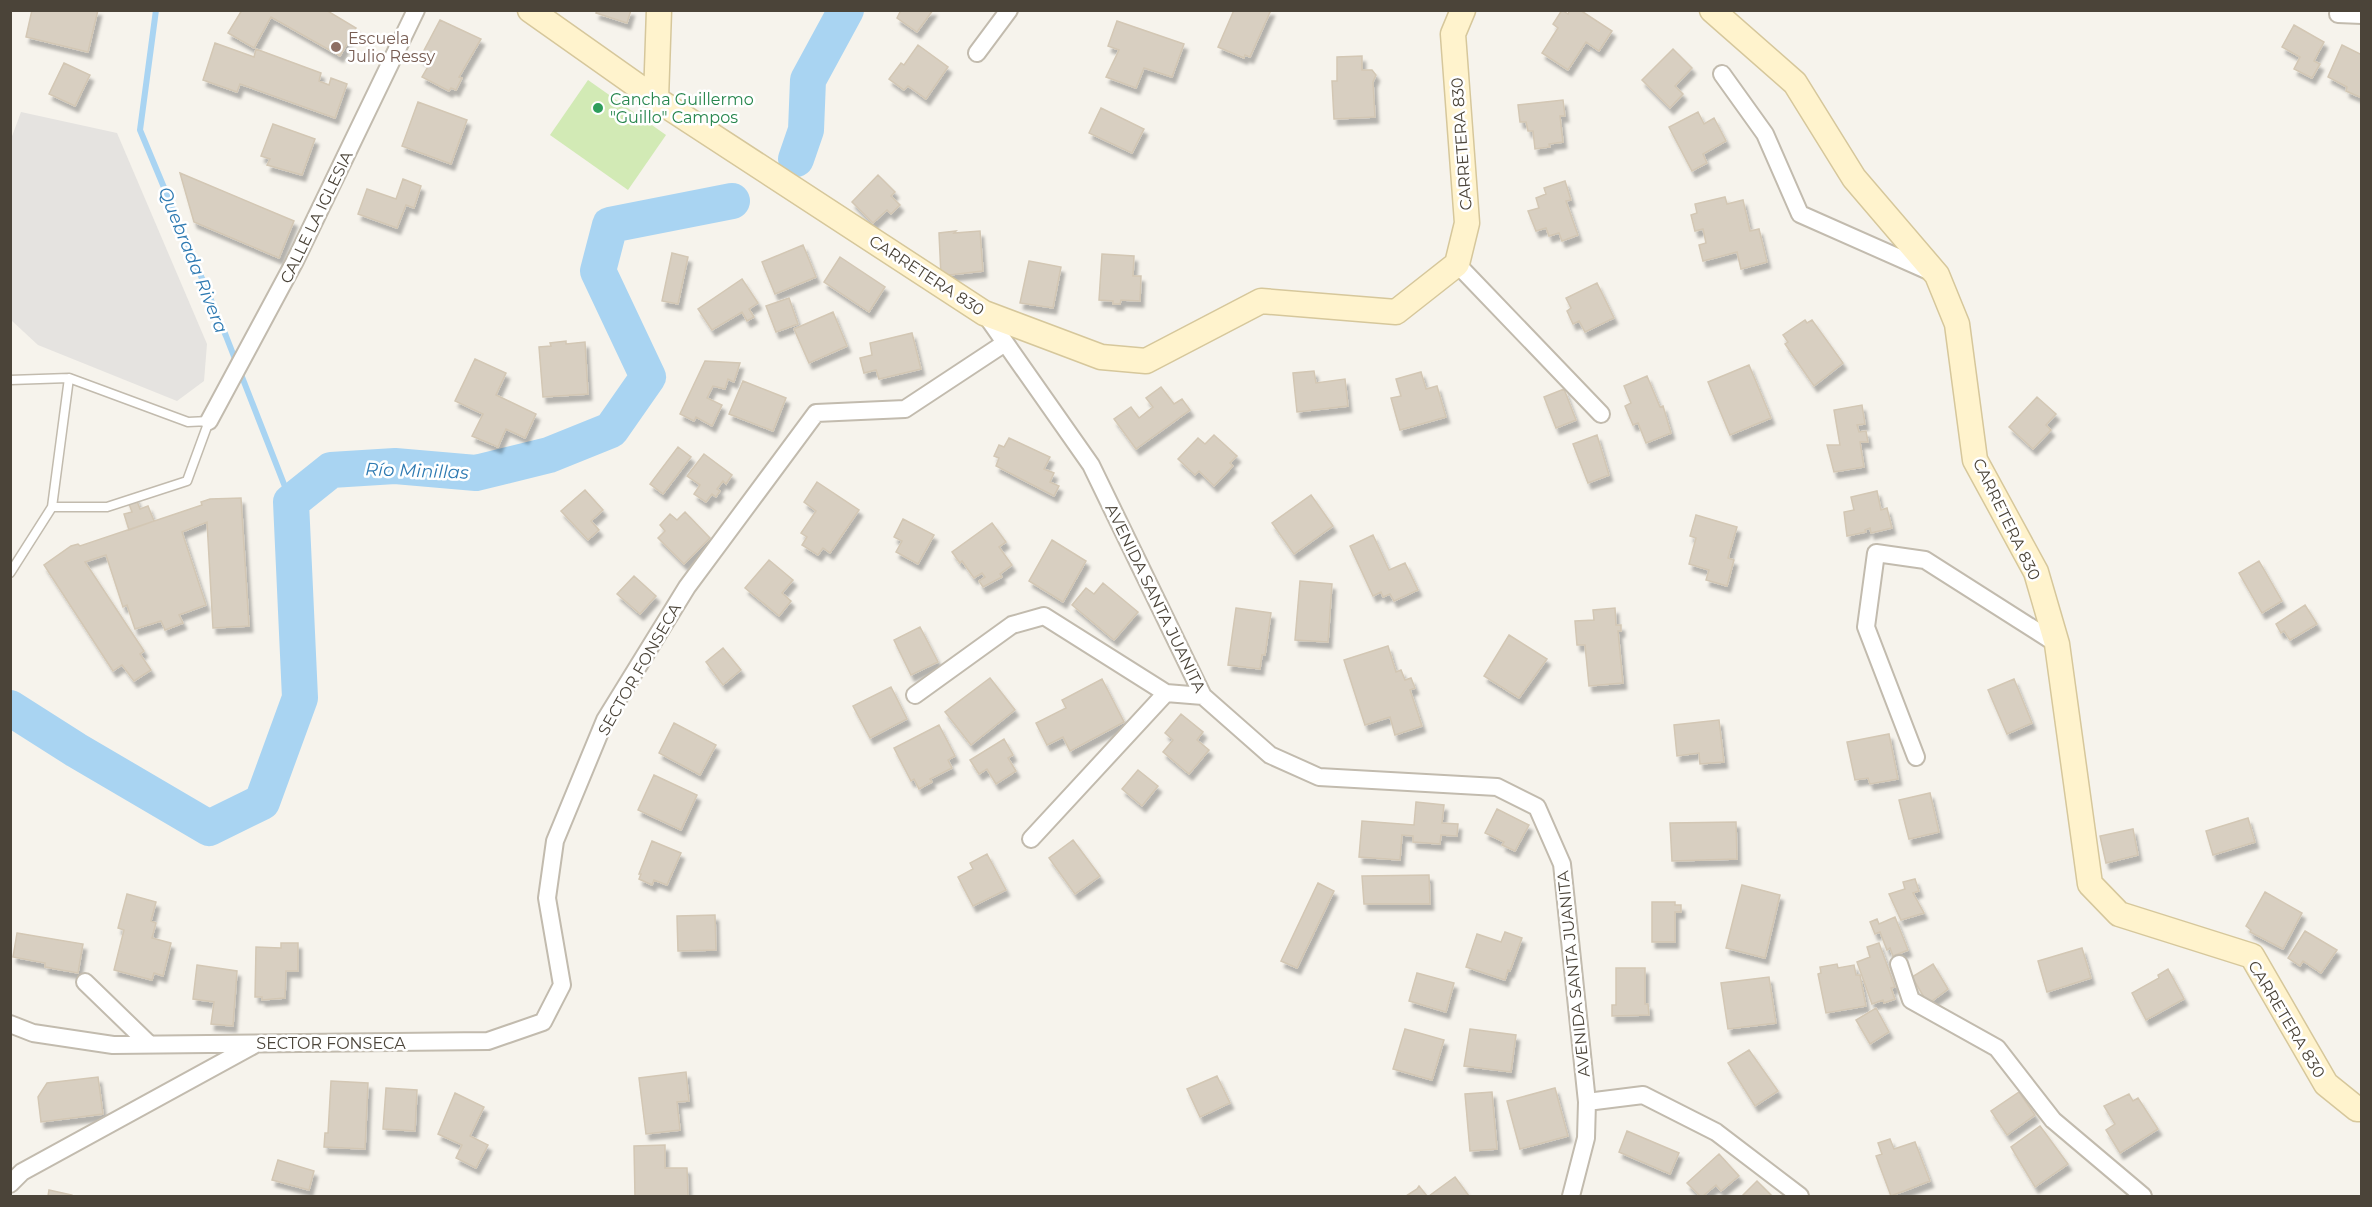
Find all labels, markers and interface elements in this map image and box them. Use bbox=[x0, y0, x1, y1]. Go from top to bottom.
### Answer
place label: Escuela Julio Ressy bbox=[347, 29, 435, 66]
marker: Escuela Julio Ressy bbox=[329, 40, 343, 54]
street label: CARRETERA 830 bbox=[1447, 77, 1476, 211]
place label: Cancha Guillermo "Guillo" Campos bbox=[610, 90, 754, 127]
marker: Cancha Guillermo "Guillo" Campos bbox=[591, 101, 605, 115]
street label: CALLE LA IGLESIA bbox=[276, 147, 357, 286]
water label: Quebrada Rivera bbox=[154, 184, 232, 336]
street label: CARRETERA 830 bbox=[866, 231, 988, 320]
street label: CARRETERA 830 bbox=[1969, 455, 2044, 583]
water label: Río Minillas bbox=[365, 458, 469, 484]
street label: AVENIDA SANTA JUANITA bbox=[1102, 501, 1210, 696]
street label: SECTOR FONSECA bbox=[594, 599, 685, 739]
street label: AVENIDA SANTA JUANITA bbox=[1553, 869, 1594, 1078]
street label: CARRETERA 830 bbox=[2244, 957, 2329, 1081]
street label: SECTOR FONSECA bbox=[256, 1034, 406, 1053]

